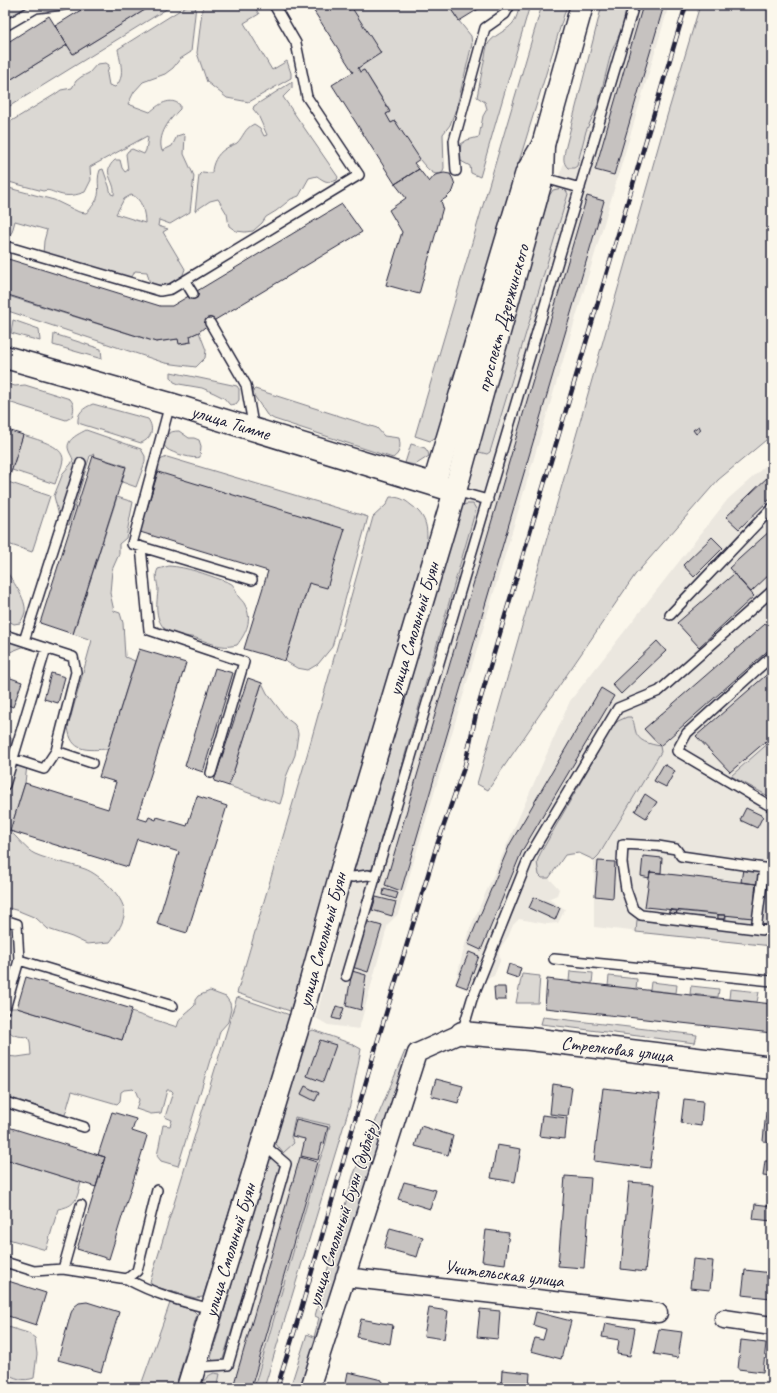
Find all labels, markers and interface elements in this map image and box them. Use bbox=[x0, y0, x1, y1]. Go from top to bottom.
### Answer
street label: проспект Дзержинского bbox=[471, 241, 535, 395]
street label: улица Тимме bbox=[187, 399, 275, 446]
street label: улица Смольный Буян bbox=[382, 558, 445, 700]
street label: улица Смольный Буян bbox=[292, 869, 353, 1011]
street label: Стрелковая улица bbox=[560, 1031, 676, 1068]
street label: улица Смольный Буян (дублёр) bbox=[301, 1117, 385, 1311]
street label: улица Смольный Буян bbox=[198, 1179, 262, 1321]
street label: Учительская улица bbox=[443, 1255, 567, 1293]

